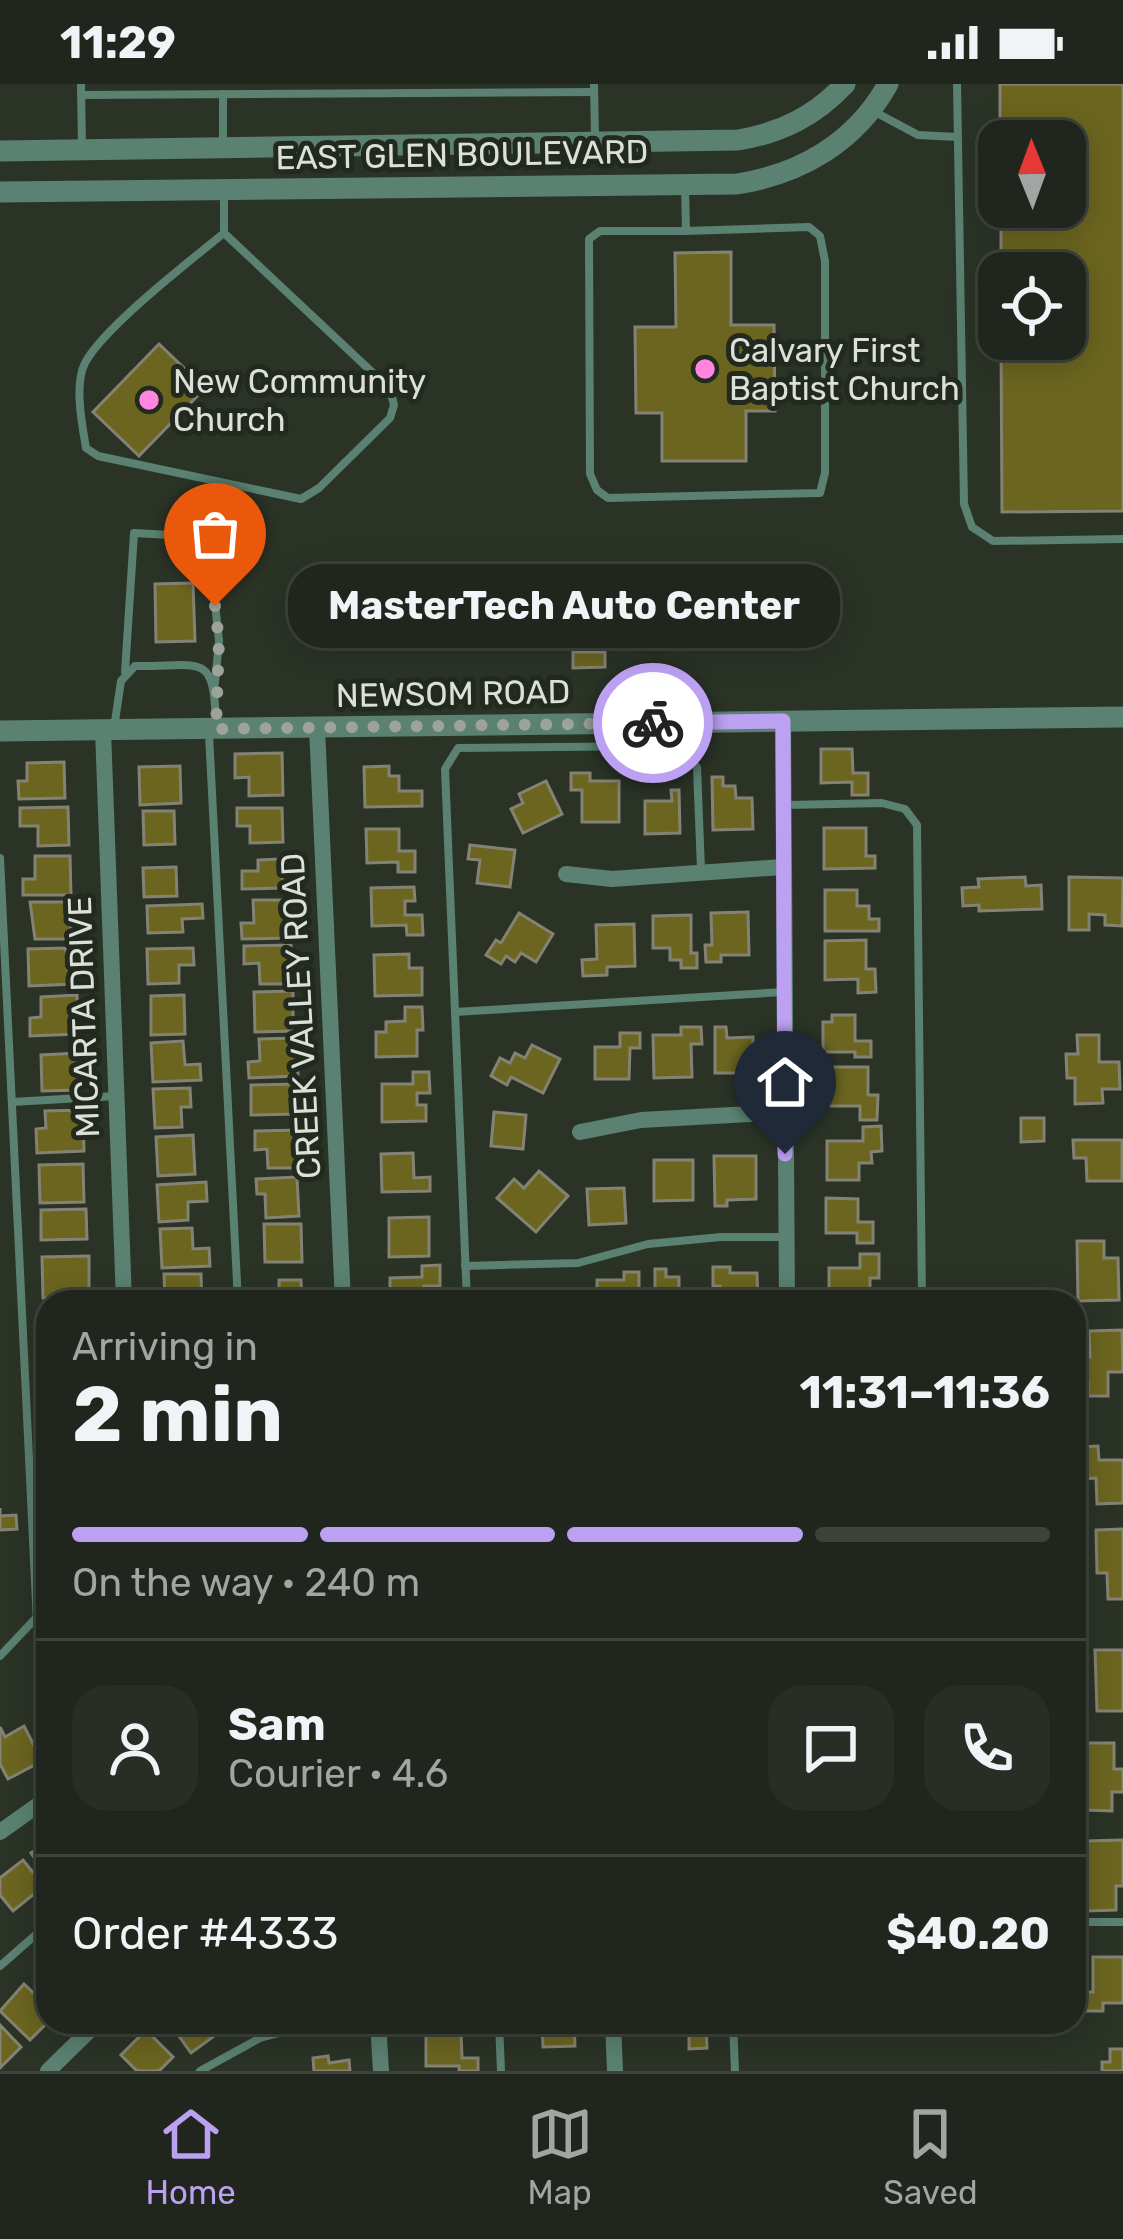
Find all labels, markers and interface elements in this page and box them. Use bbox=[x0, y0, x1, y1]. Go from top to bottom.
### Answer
text: 11:29 bbox=[60, 16, 176, 69]
north arrow bbox=[978, 120, 1086, 228]
map controls bbox=[978, 120, 1086, 360]
street label: EAST GLEN BOULEVARD bbox=[275, 132, 649, 177]
button: locate bbox=[978, 252, 1086, 360]
place label: Calvary First Baptist Church bbox=[729, 331, 960, 408]
marker: Calvary First Baptist Church bbox=[692, 356, 718, 382]
place label: New Community Church bbox=[173, 362, 426, 439]
marker: New Community Church bbox=[136, 387, 162, 413]
pin bbox=[164, 483, 266, 606]
icon: bag bbox=[182, 501, 248, 567]
callout: MasterTech Auto Center bbox=[287, 564, 839, 648]
text: MasterTech Auto Center bbox=[328, 583, 800, 629]
courier bbox=[593, 663, 713, 783]
street label: NEWSOM ROAD bbox=[335, 672, 571, 715]
icon: bike bbox=[620, 690, 686, 756]
street label: CREEK VALLEY ROAD bbox=[272, 852, 329, 1180]
street label: MICARTA DRIVE bbox=[60, 896, 107, 1138]
pin bbox=[734, 1031, 836, 1154]
icon: home bbox=[752, 1049, 818, 1115]
text: Arriving in bbox=[72, 1324, 258, 1370]
text: 11:31–11:36 bbox=[800, 1366, 1050, 1419]
text: 2 min bbox=[72, 1368, 283, 1461]
text: On the way · 240 m bbox=[72, 1560, 420, 1606]
button: person bbox=[72, 1685, 198, 1811]
button: chat bbox=[768, 1685, 894, 1811]
button: phone bbox=[924, 1685, 1050, 1811]
text: Sam bbox=[228, 1698, 326, 1751]
text: Courier · 4.6 bbox=[228, 1751, 448, 1797]
text: Order #4333 bbox=[72, 1907, 339, 1960]
text: $40.20 bbox=[886, 1907, 1050, 1960]
tab: Home bbox=[145, 2101, 236, 2212]
tab: Map bbox=[527, 2101, 593, 2212]
tab: Saved bbox=[883, 2101, 978, 2212]

